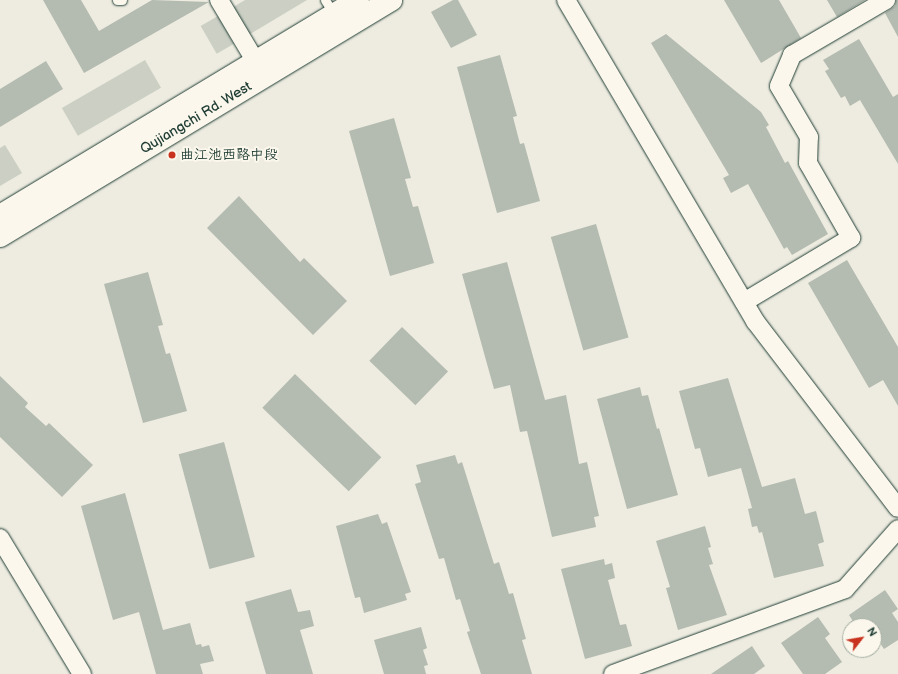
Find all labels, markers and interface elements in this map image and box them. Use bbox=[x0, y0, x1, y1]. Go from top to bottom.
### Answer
street label: Qujiangchi Rd. West bbox=[137, 78, 255, 158]
place label: 曲江池西路中段 bbox=[180, 147, 278, 163]
marker: 曲江池西路中段 bbox=[167, 150, 177, 160]
north arrow bbox=[842, 618, 882, 658]
text: N bbox=[864, 625, 880, 639]

